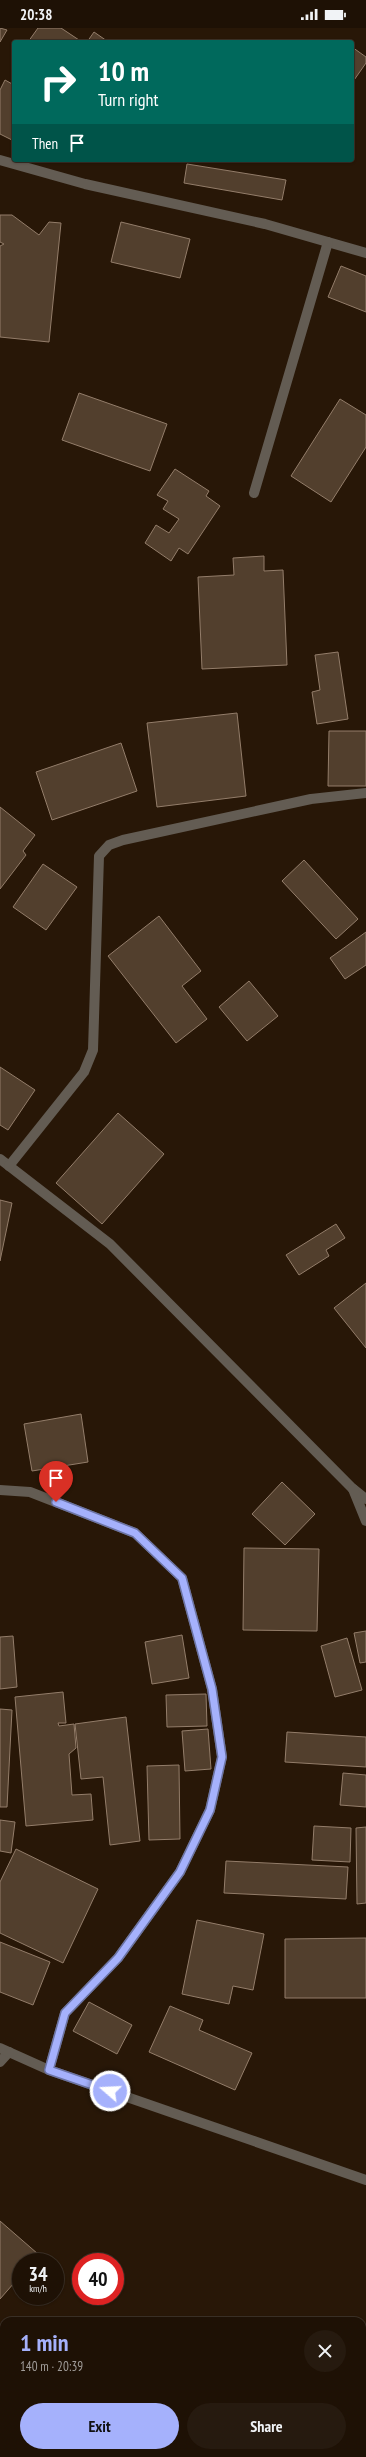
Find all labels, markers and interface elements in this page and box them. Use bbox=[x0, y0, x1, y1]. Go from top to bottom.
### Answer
text: 20:38 bbox=[20, 5, 52, 24]
text: 10 m bbox=[98, 52, 149, 89]
icon: right bbox=[32, 56, 84, 108]
text: Turn right bbox=[98, 88, 158, 111]
icon: arrive bbox=[66, 132, 88, 154]
text: Then bbox=[32, 134, 58, 153]
pin bbox=[39, 1461, 73, 1502]
icon: arrive bbox=[45, 1467, 67, 1489]
position arrow bbox=[89, 2070, 131, 2112]
speed limit sign: 40 bbox=[72, 2253, 124, 2305]
text: 34 bbox=[28, 2261, 48, 2287]
text: km/h bbox=[29, 2282, 47, 2295]
text: 1 min bbox=[20, 2327, 68, 2358]
button: close bbox=[304, 2330, 346, 2372]
text: 140 m · 20:39 bbox=[20, 2358, 83, 2375]
button: Exit bbox=[20, 2403, 179, 2449]
button: Share bbox=[187, 2403, 346, 2449]

